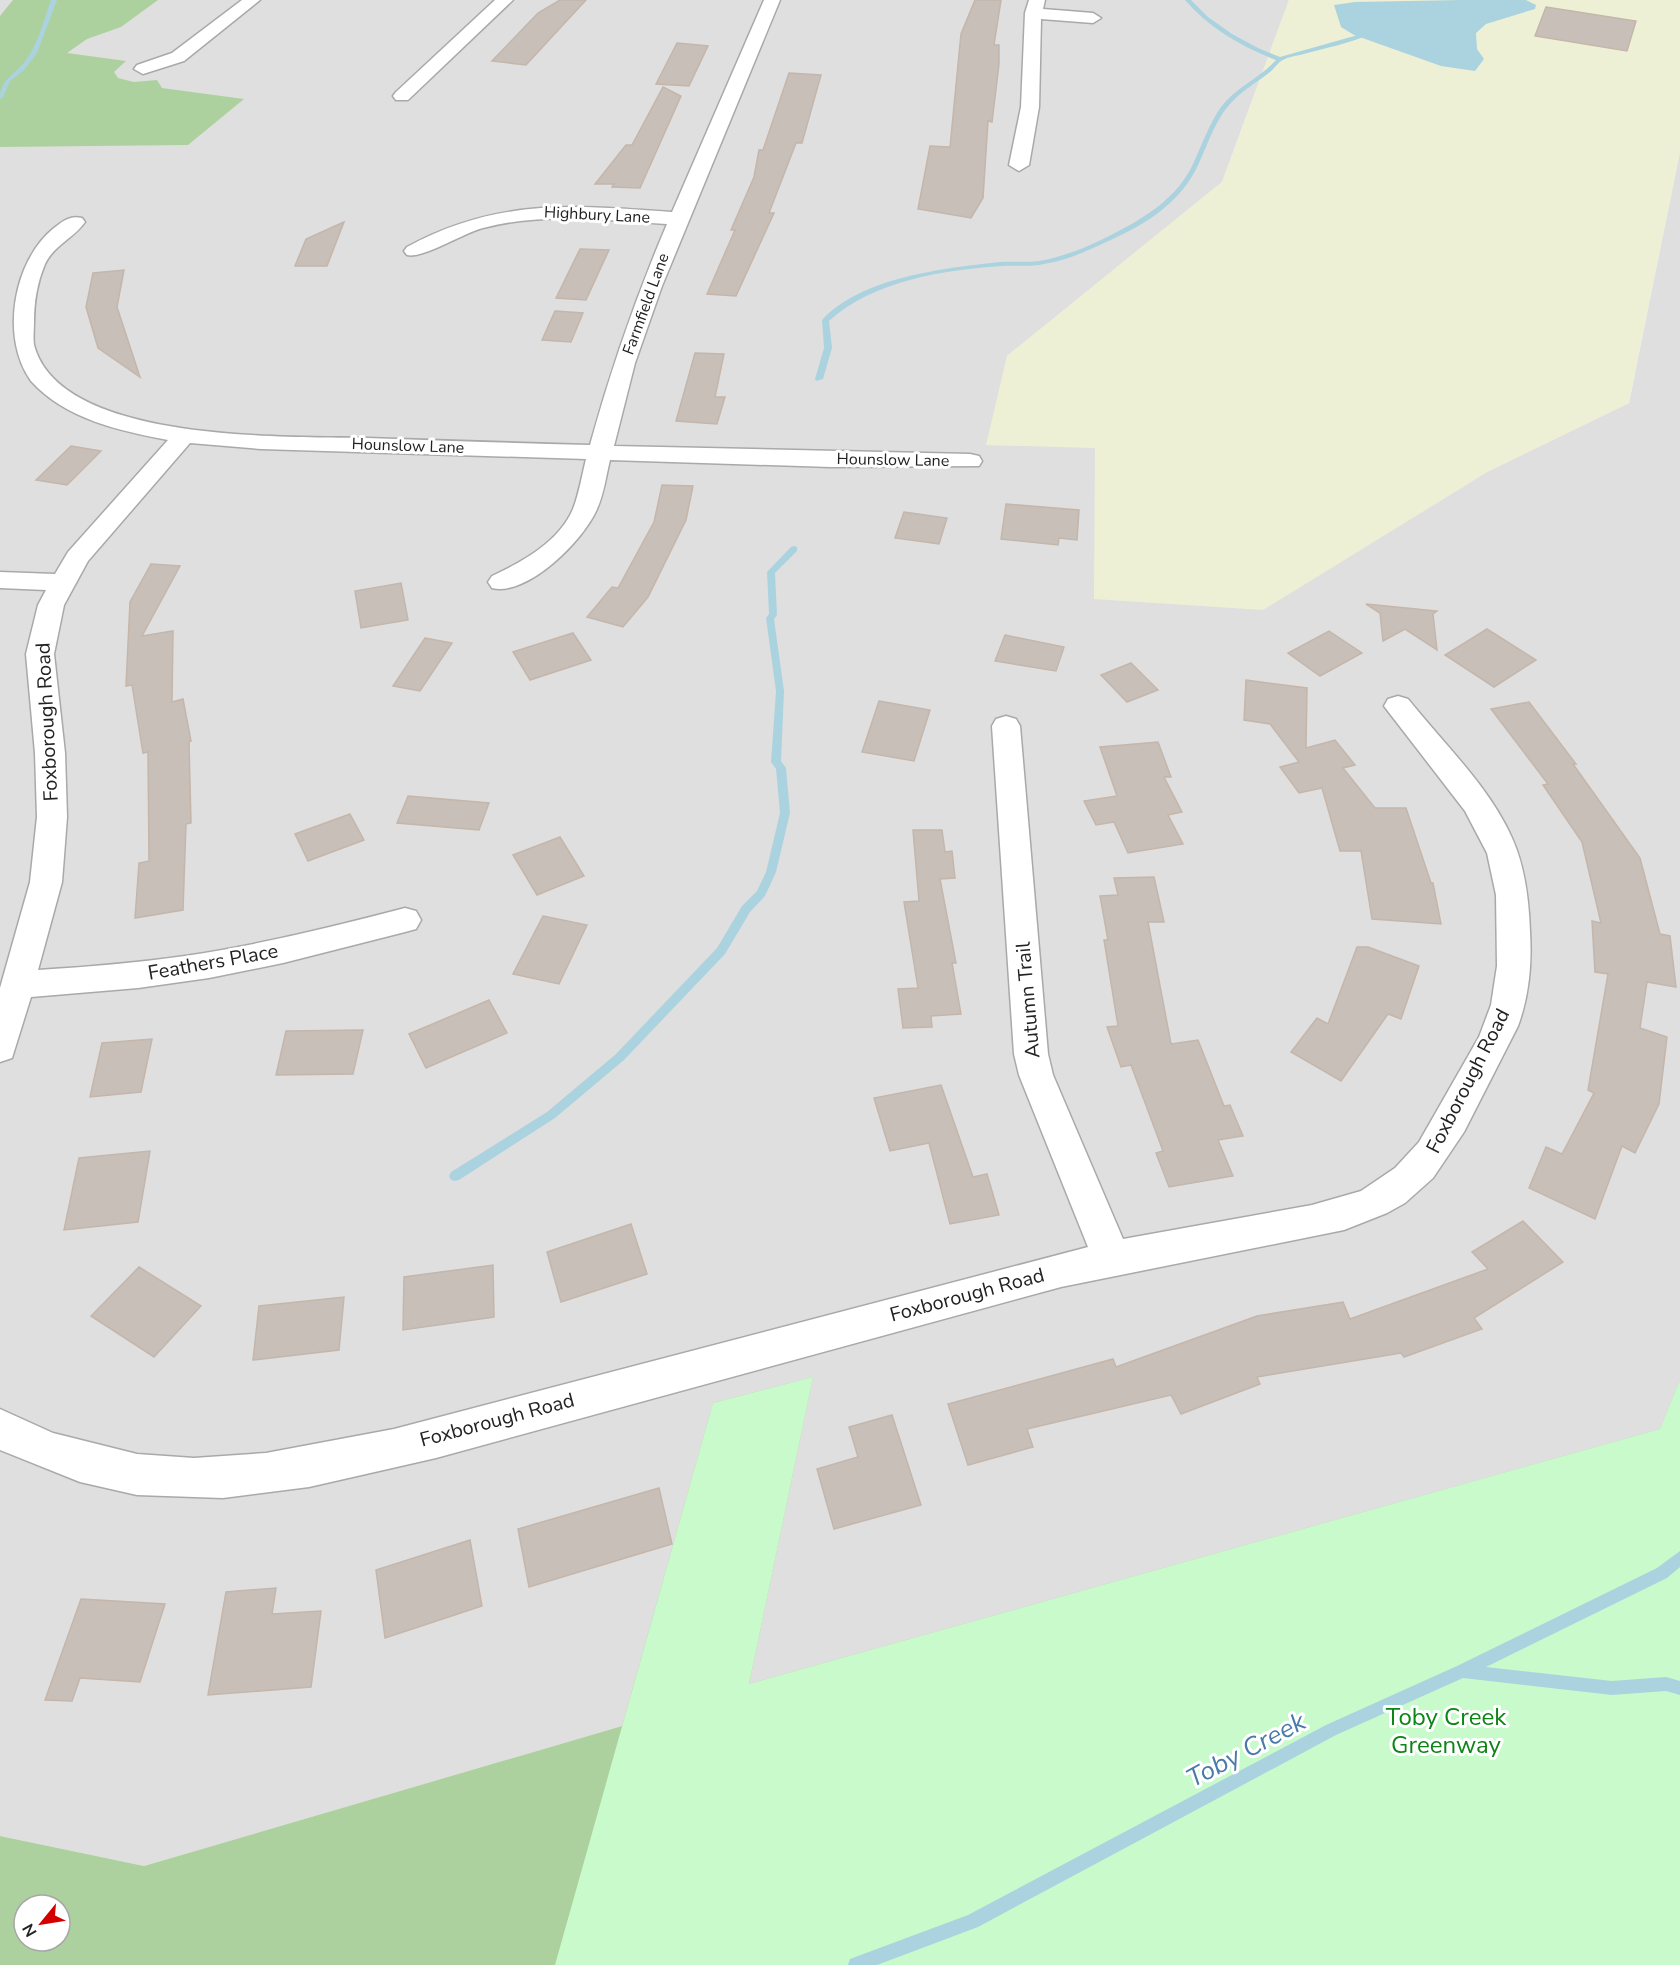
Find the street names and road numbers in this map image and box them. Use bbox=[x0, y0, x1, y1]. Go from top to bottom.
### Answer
street label: Highbury Lane bbox=[544, 201, 650, 229]
street label: Farmfield Lane bbox=[617, 250, 675, 358]
street label: Hounslow Lane bbox=[351, 433, 465, 459]
street label: Hounslow Lane bbox=[837, 448, 949, 472]
street label: Foxborough Road bbox=[29, 642, 65, 802]
street label: Feathers Place bbox=[146, 937, 280, 987]
street label: Autumn Trail bbox=[1009, 941, 1047, 1059]
street label: Foxborough Road bbox=[1420, 1004, 1516, 1158]
street label: Foxborough Road bbox=[887, 1261, 1047, 1329]
street label: Foxborough Road bbox=[417, 1386, 577, 1454]

